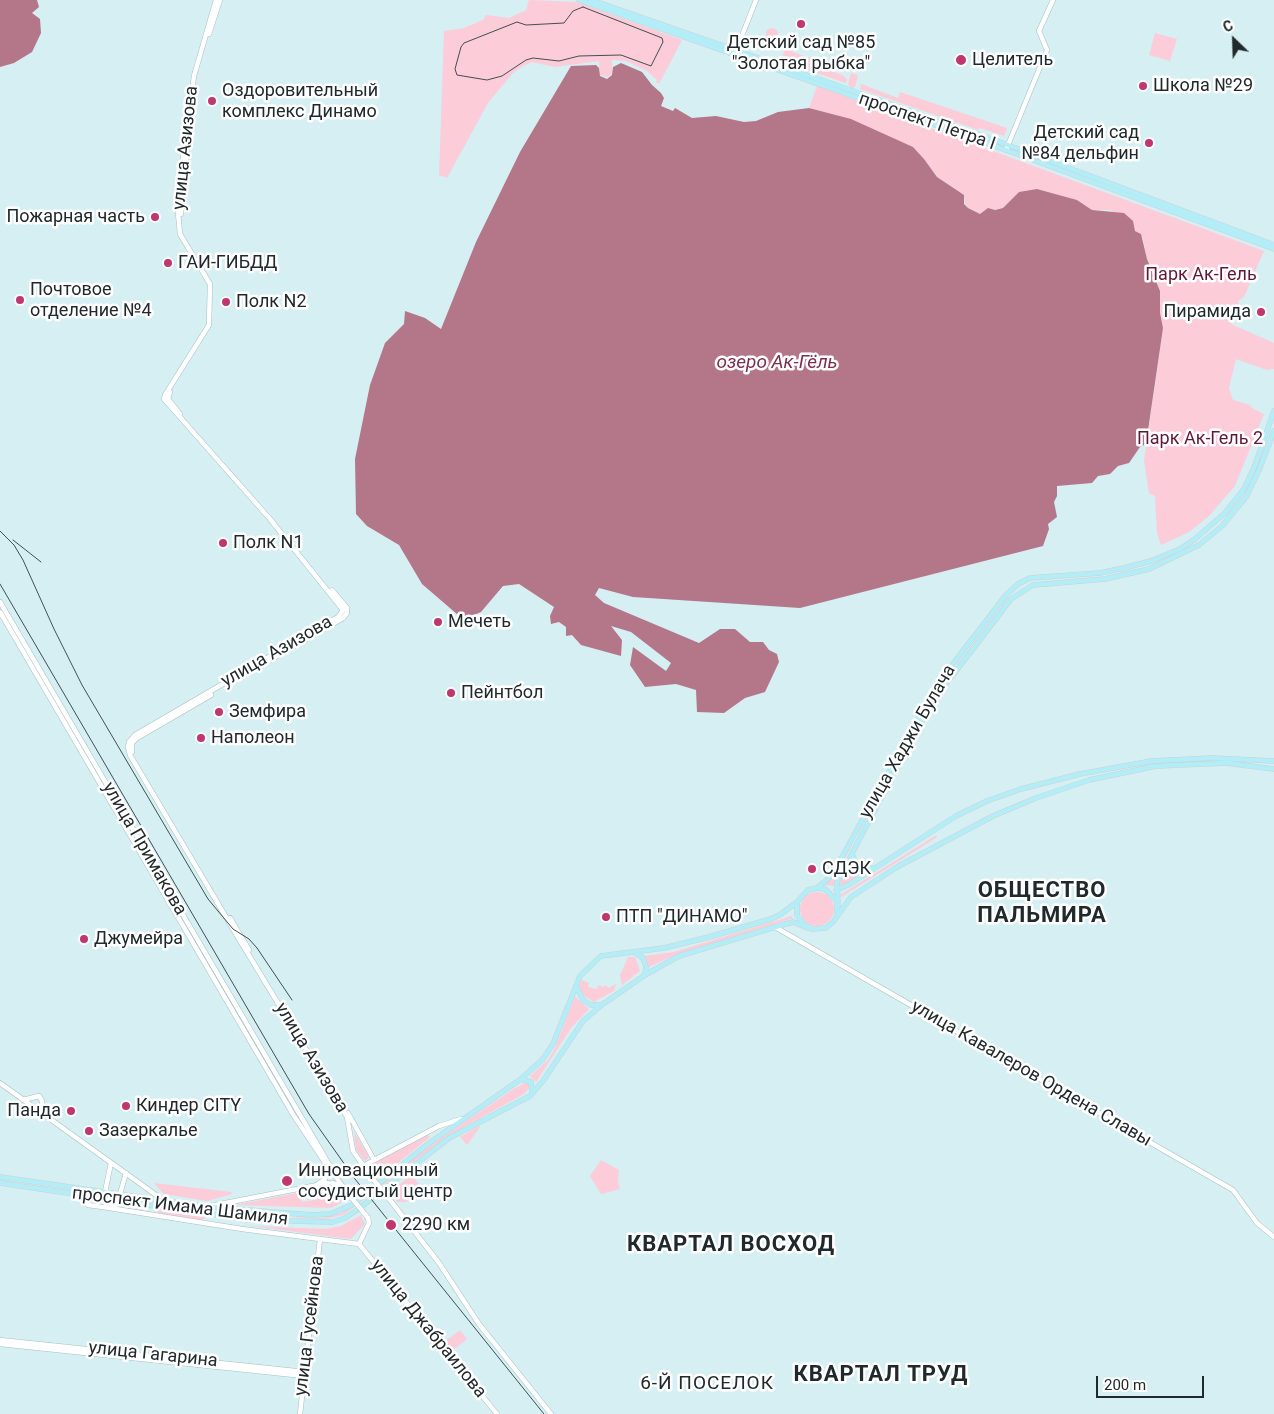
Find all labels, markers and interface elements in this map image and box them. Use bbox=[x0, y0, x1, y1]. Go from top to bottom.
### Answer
north arrow bbox=[1209, 15, 1259, 65]
text: С bbox=[1220, 17, 1235, 35]
marker: Детский сад №85 "Золотая рыбка" bbox=[795, 18, 807, 30]
place label: Детский сад №85 "Золотая рыбка" bbox=[727, 32, 875, 74]
place label: Целитель bbox=[972, 49, 1053, 71]
marker: Целитель bbox=[954, 53, 968, 67]
place label: Школа №29 bbox=[1153, 75, 1253, 97]
place label: Оздоровительный комплекс Динамо bbox=[222, 80, 378, 122]
marker: Школа №29 bbox=[1137, 80, 1149, 92]
street label: улица Азизова bbox=[169, 85, 203, 211]
street label: проспект Петра I bbox=[856, 88, 998, 156]
marker: Оздоровительный комплекс Динамо bbox=[206, 95, 218, 107]
place label: Детский сад №84 дельфин bbox=[1021, 122, 1139, 164]
marker: Детский сад №84 дельфин bbox=[1143, 137, 1155, 149]
place label: Пожарная часть bbox=[6, 206, 145, 228]
marker: Пожарная часть bbox=[149, 211, 161, 223]
place label: ГАИ-ГИБДД bbox=[178, 252, 277, 274]
marker: ГАИ-ГИБДД bbox=[162, 257, 174, 269]
park label: Парк Ак-Гель bbox=[1145, 264, 1257, 286]
place label: Почтовое отделение №4 bbox=[30, 279, 152, 322]
place label: Полк N2 bbox=[236, 291, 307, 313]
marker: Почтовое отделение №4 bbox=[14, 294, 26, 306]
marker: Полк N2 bbox=[220, 296, 232, 308]
place label: Пирамида bbox=[1163, 301, 1251, 323]
marker: Пирамида bbox=[1255, 306, 1267, 318]
water label: озеро Ак-Гёль bbox=[716, 352, 838, 374]
park label: Парк Ак-Гель 2 bbox=[1137, 428, 1263, 450]
place label: Полк N1 bbox=[233, 532, 304, 554]
marker: Полк N1 bbox=[217, 537, 229, 549]
street label: улица Азизова bbox=[218, 611, 336, 693]
place label: Мечеть bbox=[448, 611, 511, 633]
marker: Мечеть bbox=[432, 616, 444, 628]
street label: улица Хаджи Булача bbox=[855, 661, 961, 823]
place label: Пейнтбол bbox=[461, 682, 543, 704]
marker: Пейнтбол bbox=[445, 687, 457, 699]
place label: Земфира bbox=[229, 701, 306, 723]
marker: Земфира bbox=[213, 706, 225, 718]
place label: Наполеон bbox=[211, 727, 295, 749]
marker: Наполеон bbox=[195, 732, 207, 744]
street label: улица Примакова bbox=[97, 779, 191, 919]
place label: СДЭК bbox=[822, 858, 871, 880]
marker: СДЭК bbox=[806, 863, 818, 875]
district label: ОБЩЕСТВО ПАЛЬМИРА bbox=[976, 878, 1108, 929]
place label: ПТП "ДИНАМО" bbox=[616, 906, 748, 928]
marker: ПТП "ДИНАМО" bbox=[600, 911, 612, 923]
place label: Джумейра bbox=[94, 928, 183, 950]
marker: Джумейра bbox=[78, 933, 90, 945]
street label: улица Кавалеров Ордена Славы bbox=[907, 996, 1155, 1152]
street label: улица Азизова bbox=[270, 999, 352, 1117]
place label: Киндер CITY bbox=[136, 1095, 241, 1117]
place label: Панда bbox=[7, 1100, 61, 1122]
marker: Киндер CITY bbox=[120, 1100, 132, 1112]
marker: Панда bbox=[65, 1105, 77, 1117]
place label: Зазеркалье bbox=[99, 1120, 198, 1142]
marker: Зазеркалье bbox=[83, 1125, 95, 1137]
place label: Инновационный сосудистый центр bbox=[298, 1160, 453, 1202]
marker: Инновационный сосудистый центр bbox=[280, 1174, 294, 1188]
street label: проспект Имама Шамиля bbox=[71, 1183, 289, 1231]
place label: 2290 км bbox=[402, 1214, 470, 1236]
marker: 2290 км bbox=[384, 1218, 398, 1232]
district label: КВАРТАЛ ВОСХОД bbox=[625, 1232, 837, 1258]
street label: улица Гусейнова bbox=[291, 1255, 329, 1397]
street label: улица Джабраилова bbox=[366, 1255, 490, 1403]
street label: улица Гагарина bbox=[87, 1337, 219, 1373]
district label: КВАРТАЛ ТРУД bbox=[792, 1362, 970, 1388]
scale bar bbox=[1099, 1366, 1206, 1398]
district label: 6-Й ПОСЕЛОК bbox=[639, 1373, 775, 1395]
text: 200 m bbox=[1104, 1376, 1146, 1394]

